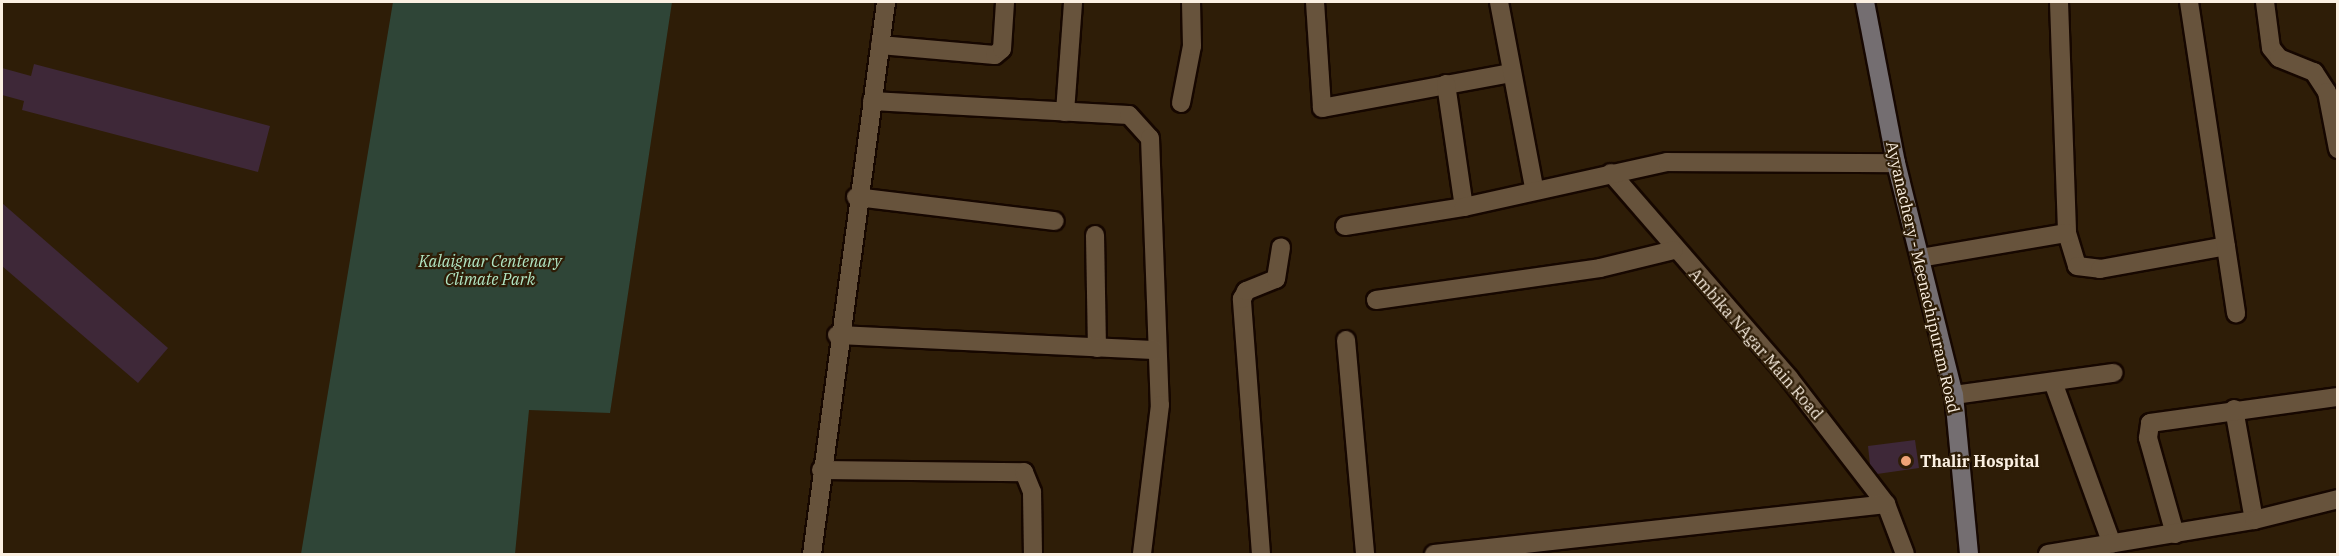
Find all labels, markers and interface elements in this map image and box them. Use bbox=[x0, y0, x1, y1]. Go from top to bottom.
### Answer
street label: Ayyanachery - Meenachipuram Road bbox=[1882, 139, 1964, 415]
park label: Kalaignar Centenary Climate Park bbox=[418, 251, 562, 289]
street label: Ambika NAgar Main Road bbox=[1685, 265, 1827, 423]
place label: Thalir Hospital bbox=[1920, 451, 2039, 471]
marker: Thalir Hospital bbox=[1897, 452, 1915, 470]

